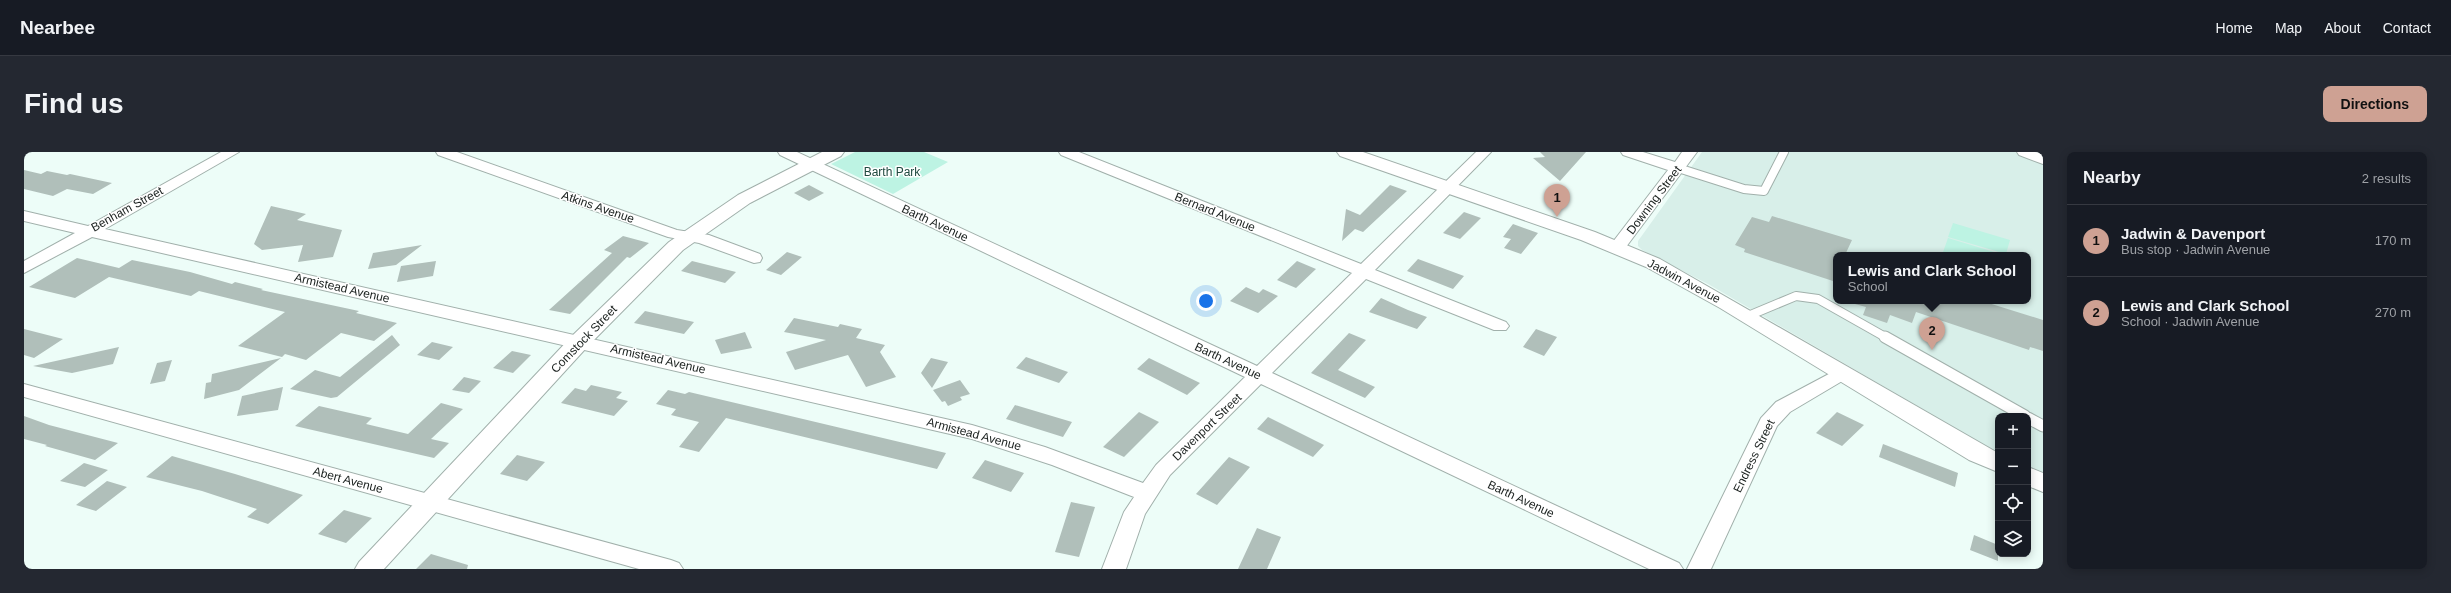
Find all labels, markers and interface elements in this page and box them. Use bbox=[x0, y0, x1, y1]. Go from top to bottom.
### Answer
text: Nearbee bbox=[20, 17, 95, 38]
text: Home bbox=[2216, 20, 2253, 36]
text: Map bbox=[2275, 20, 2302, 36]
text: About bbox=[2324, 20, 2361, 36]
text: Contact bbox=[2383, 20, 2431, 36]
button: Directions bbox=[2323, 86, 2427, 122]
text: Find us bbox=[24, 88, 124, 119]
street label: Downing Street bbox=[1624, 162, 1685, 237]
park label: Barth Park bbox=[864, 165, 921, 179]
text: Nearby bbox=[2083, 168, 2141, 187]
text: 2 results bbox=[2362, 171, 2411, 186]
street label: Benham Street bbox=[89, 183, 166, 235]
pin: 1 bbox=[1544, 184, 1570, 217]
street label: Atkins Avenue bbox=[560, 188, 636, 226]
street label: Bernard Avenue bbox=[1173, 189, 1258, 235]
street label: Barth Avenue bbox=[899, 201, 971, 245]
text: Jadwin & Davenport bbox=[2121, 225, 2265, 242]
text: 1 bbox=[2092, 233, 2100, 248]
text: 170 m bbox=[2375, 233, 2411, 248]
text: Bus stop · Jadwin Avenue bbox=[2121, 242, 2270, 257]
popup bbox=[1833, 252, 2031, 304]
street label: Jadwin Avenue bbox=[1645, 256, 1723, 306]
text: Lewis and Clark School bbox=[1848, 262, 2016, 279]
street label: Armistead Avenue bbox=[293, 270, 391, 306]
text: School bbox=[1848, 279, 1888, 294]
your location bbox=[1196, 291, 1216, 311]
text: Lewis and Clark School bbox=[2121, 297, 2289, 314]
street label: Comstock Street bbox=[548, 302, 620, 376]
text: 2 bbox=[2092, 305, 2100, 320]
text: 270 m bbox=[2375, 305, 2411, 320]
text: School · Jadwin Avenue bbox=[2121, 314, 2260, 329]
pin: 2 bbox=[1919, 317, 1945, 350]
street label: Barth Avenue bbox=[1192, 339, 1264, 383]
street label: Armistead Avenue bbox=[609, 341, 707, 377]
street label: Davenport Street bbox=[1170, 390, 1245, 464]
map controls bbox=[1995, 413, 2031, 557]
button: + bbox=[1995, 413, 2031, 449]
street label: Armistead Avenue bbox=[925, 415, 1023, 453]
street label: Endress Street bbox=[1730, 417, 1778, 495]
button: − bbox=[1995, 449, 2031, 485]
street label: Abert Avenue bbox=[311, 464, 385, 496]
street label: Barth Avenue bbox=[1485, 477, 1557, 521]
button: locate bbox=[1995, 485, 2031, 521]
button: layers bbox=[1995, 521, 2031, 557]

